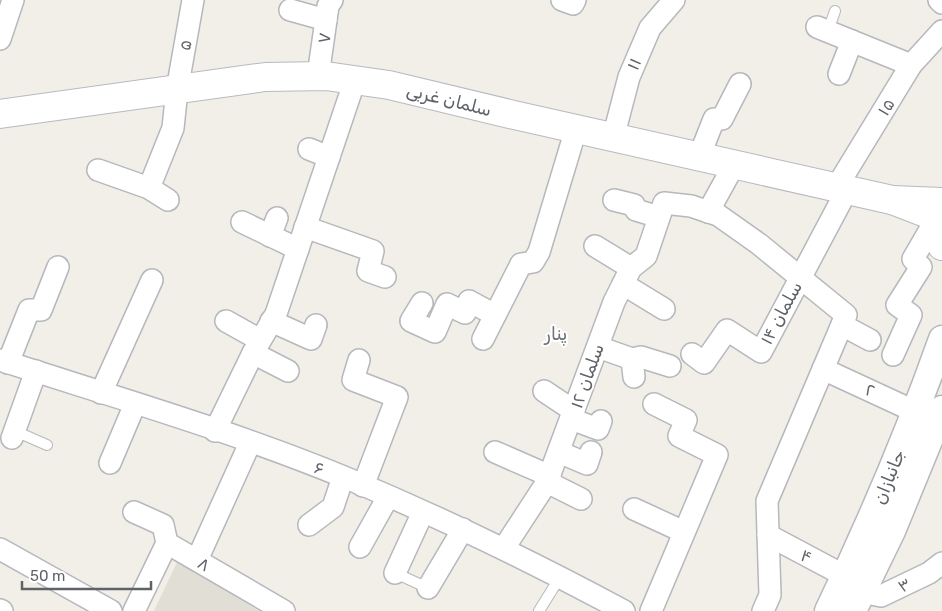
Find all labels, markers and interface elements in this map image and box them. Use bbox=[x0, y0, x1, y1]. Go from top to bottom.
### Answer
street label: ۷ bbox=[312, 31, 336, 45]
street label: ۵ bbox=[173, 37, 197, 53]
street label: ۱۱ bbox=[622, 55, 646, 73]
street label: سلمان غربی bbox=[404, 79, 494, 121]
street label: ۱۵ bbox=[872, 94, 900, 120]
street label: سلمان ۱۴ bbox=[755, 278, 807, 348]
district label: پنار bbox=[544, 322, 567, 347]
street label: سلمان ۱۲ bbox=[565, 341, 609, 411]
street label: ۲ bbox=[861, 378, 879, 402]
street label: جانبازان bbox=[868, 446, 910, 508]
street label: ۶ bbox=[311, 456, 327, 480]
street label: ۴ bbox=[796, 544, 816, 568]
street label: ۸ bbox=[194, 552, 214, 576]
scale bar bbox=[22, 558, 151, 590]
text: 50 m bbox=[30, 567, 65, 585]
street label: ۳ bbox=[894, 573, 914, 597]

